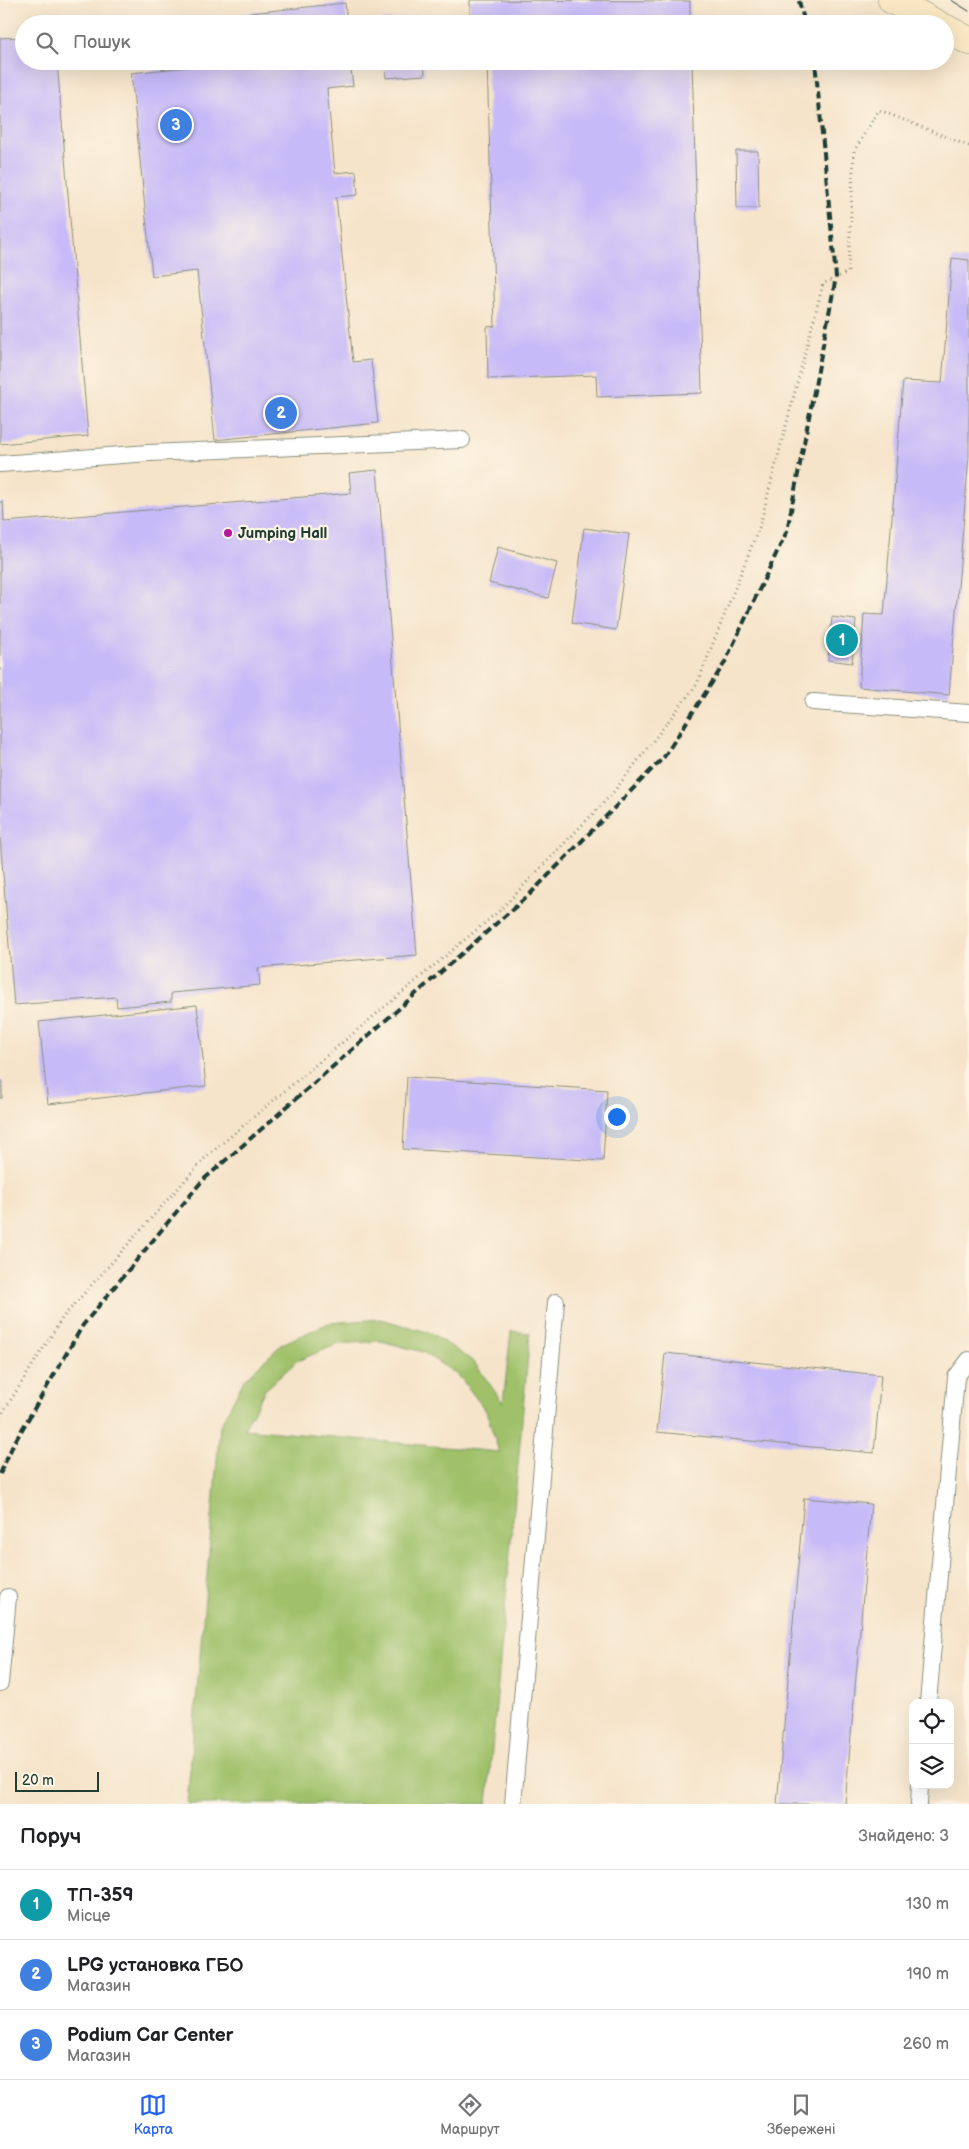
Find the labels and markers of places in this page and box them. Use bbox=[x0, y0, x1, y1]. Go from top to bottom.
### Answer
pin: 3 bbox=[160, 106, 192, 144]
pin: 2 bbox=[265, 394, 297, 432]
place label: Jumping Hall bbox=[238, 524, 327, 543]
marker: Jumping Hall bbox=[222, 527, 234, 539]
pin: 1 bbox=[826, 621, 858, 659]

